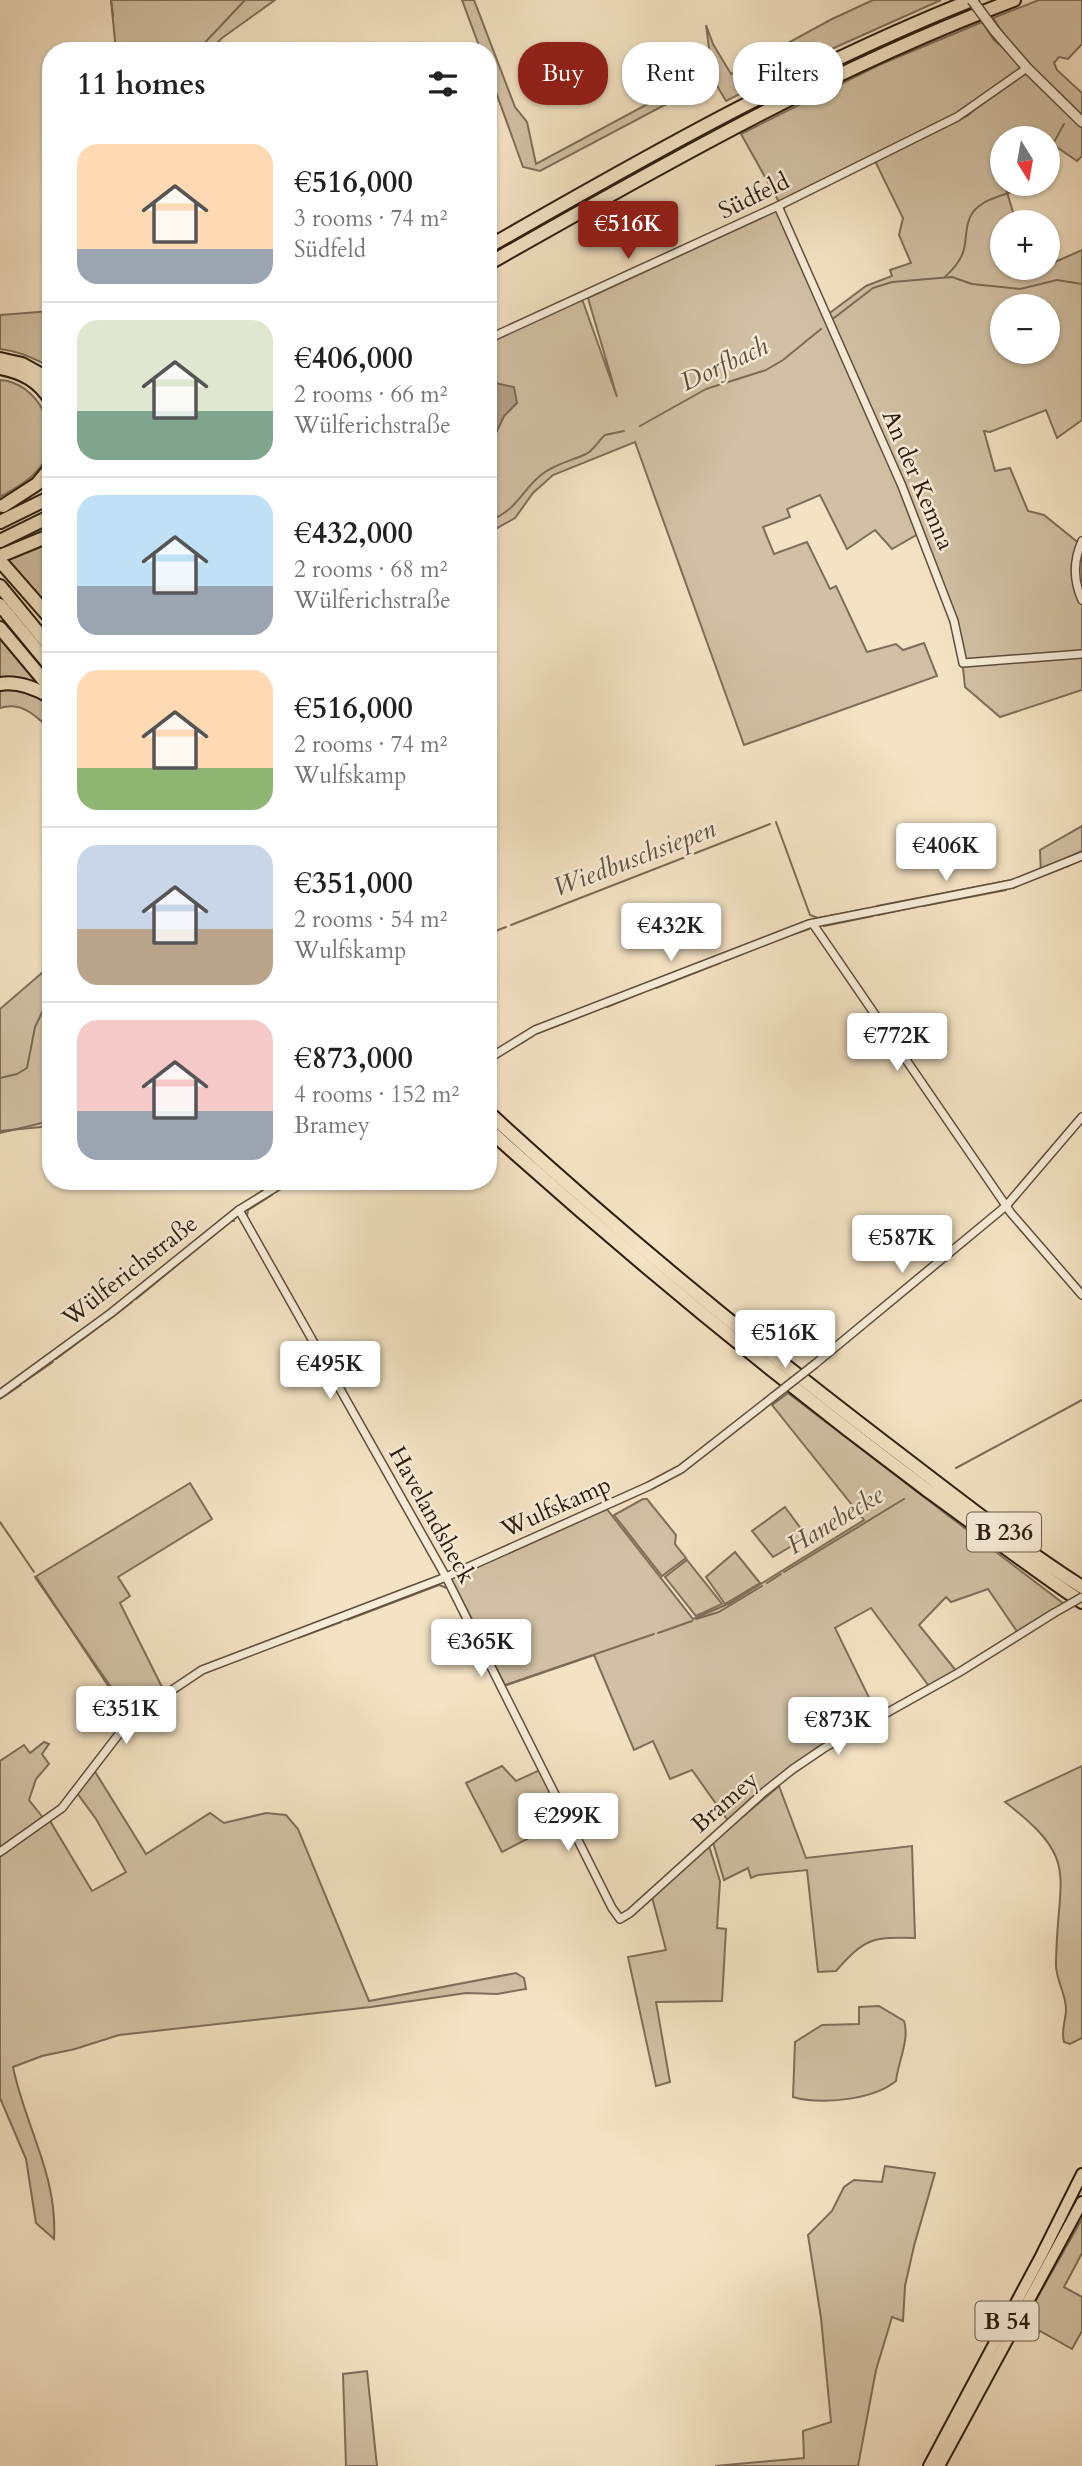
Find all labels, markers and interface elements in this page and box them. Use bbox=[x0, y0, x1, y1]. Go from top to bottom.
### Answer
chip: Buy bbox=[518, 42, 608, 105]
chip: Rent bbox=[622, 42, 719, 105]
chip: Filters bbox=[733, 42, 843, 105]
text: 11 homes bbox=[77, 64, 206, 105]
icon: filters bbox=[424, 65, 462, 103]
north arrow bbox=[990, 126, 1060, 196]
map controls bbox=[990, 126, 1060, 364]
text: €516,000 bbox=[294, 162, 413, 203]
street label: Südfeld bbox=[713, 165, 795, 227]
icon: home bbox=[133, 172, 217, 256]
pin: €516K bbox=[579, 202, 677, 261]
text: 3 rooms · 74 m² bbox=[294, 203, 447, 234]
text: €516K bbox=[594, 208, 662, 239]
button: + bbox=[990, 210, 1060, 280]
text: Südfeld bbox=[294, 234, 366, 265]
button: − bbox=[990, 294, 1060, 364]
water label: Dorfbach bbox=[674, 328, 774, 400]
text: €406,000 bbox=[294, 338, 413, 379]
icon: home bbox=[133, 348, 217, 432]
text: 2 rooms · 66 m² bbox=[294, 379, 447, 410]
street label: An der Kemna bbox=[874, 405, 963, 556]
text: Wülferichstraße bbox=[294, 410, 451, 441]
text: €432,000 bbox=[294, 513, 413, 554]
icon: home bbox=[133, 523, 217, 607]
text: 2 rooms · 68 m² bbox=[294, 554, 447, 585]
text: Wülferichstraße bbox=[294, 585, 451, 616]
text: €516,000 bbox=[294, 688, 413, 729]
icon: home bbox=[133, 698, 217, 782]
text: 2 rooms · 74 m² bbox=[294, 729, 447, 760]
text: Wulfskamp bbox=[294, 760, 407, 791]
water label: Wiedbuschsiepen bbox=[548, 811, 721, 905]
pin: €406K bbox=[897, 824, 995, 883]
text: €406K bbox=[912, 830, 980, 861]
text: €351,000 bbox=[294, 863, 413, 904]
icon: home bbox=[133, 873, 217, 957]
text: 2 rooms · 54 m² bbox=[294, 904, 447, 935]
pin: €432K bbox=[622, 904, 720, 963]
text: €432K bbox=[637, 910, 705, 941]
text: Wulfskamp bbox=[294, 935, 407, 966]
pin: €772K bbox=[848, 1014, 946, 1073]
text: €772K bbox=[863, 1020, 931, 1051]
text: €873,000 bbox=[294, 1038, 413, 1079]
icon: home bbox=[133, 1048, 217, 1132]
text: 4 rooms · 152 m² bbox=[294, 1079, 459, 1110]
text: Bramey bbox=[294, 1110, 370, 1141]
street label: Wülferichstraße bbox=[55, 1208, 205, 1335]
pin: €587K bbox=[853, 1216, 951, 1275]
text: €587K bbox=[868, 1222, 936, 1253]
pin: €516K bbox=[736, 1310, 834, 1370]
text: €516K bbox=[751, 1317, 819, 1348]
pin: €495K bbox=[281, 1342, 379, 1401]
text: €495K bbox=[296, 1348, 364, 1379]
street label: Havelandsheck bbox=[381, 1440, 483, 1590]
street label: Wulfskamp bbox=[495, 1468, 616, 1546]
water label: Hanebecke bbox=[780, 1477, 891, 1563]
road number: B 236 bbox=[967, 1512, 1041, 1552]
pin: €365K bbox=[432, 1620, 530, 1679]
text: €365K bbox=[447, 1626, 515, 1657]
pin: €351K bbox=[77, 1686, 175, 1746]
text: €351K bbox=[92, 1693, 160, 1724]
pin: €873K bbox=[789, 1698, 887, 1757]
text: €873K bbox=[804, 1704, 872, 1735]
street label: Bramey bbox=[684, 1763, 766, 1840]
pin: €299K bbox=[519, 1794, 617, 1853]
text: €299K bbox=[534, 1800, 602, 1831]
road number: B 54 bbox=[976, 2302, 1038, 2340]

